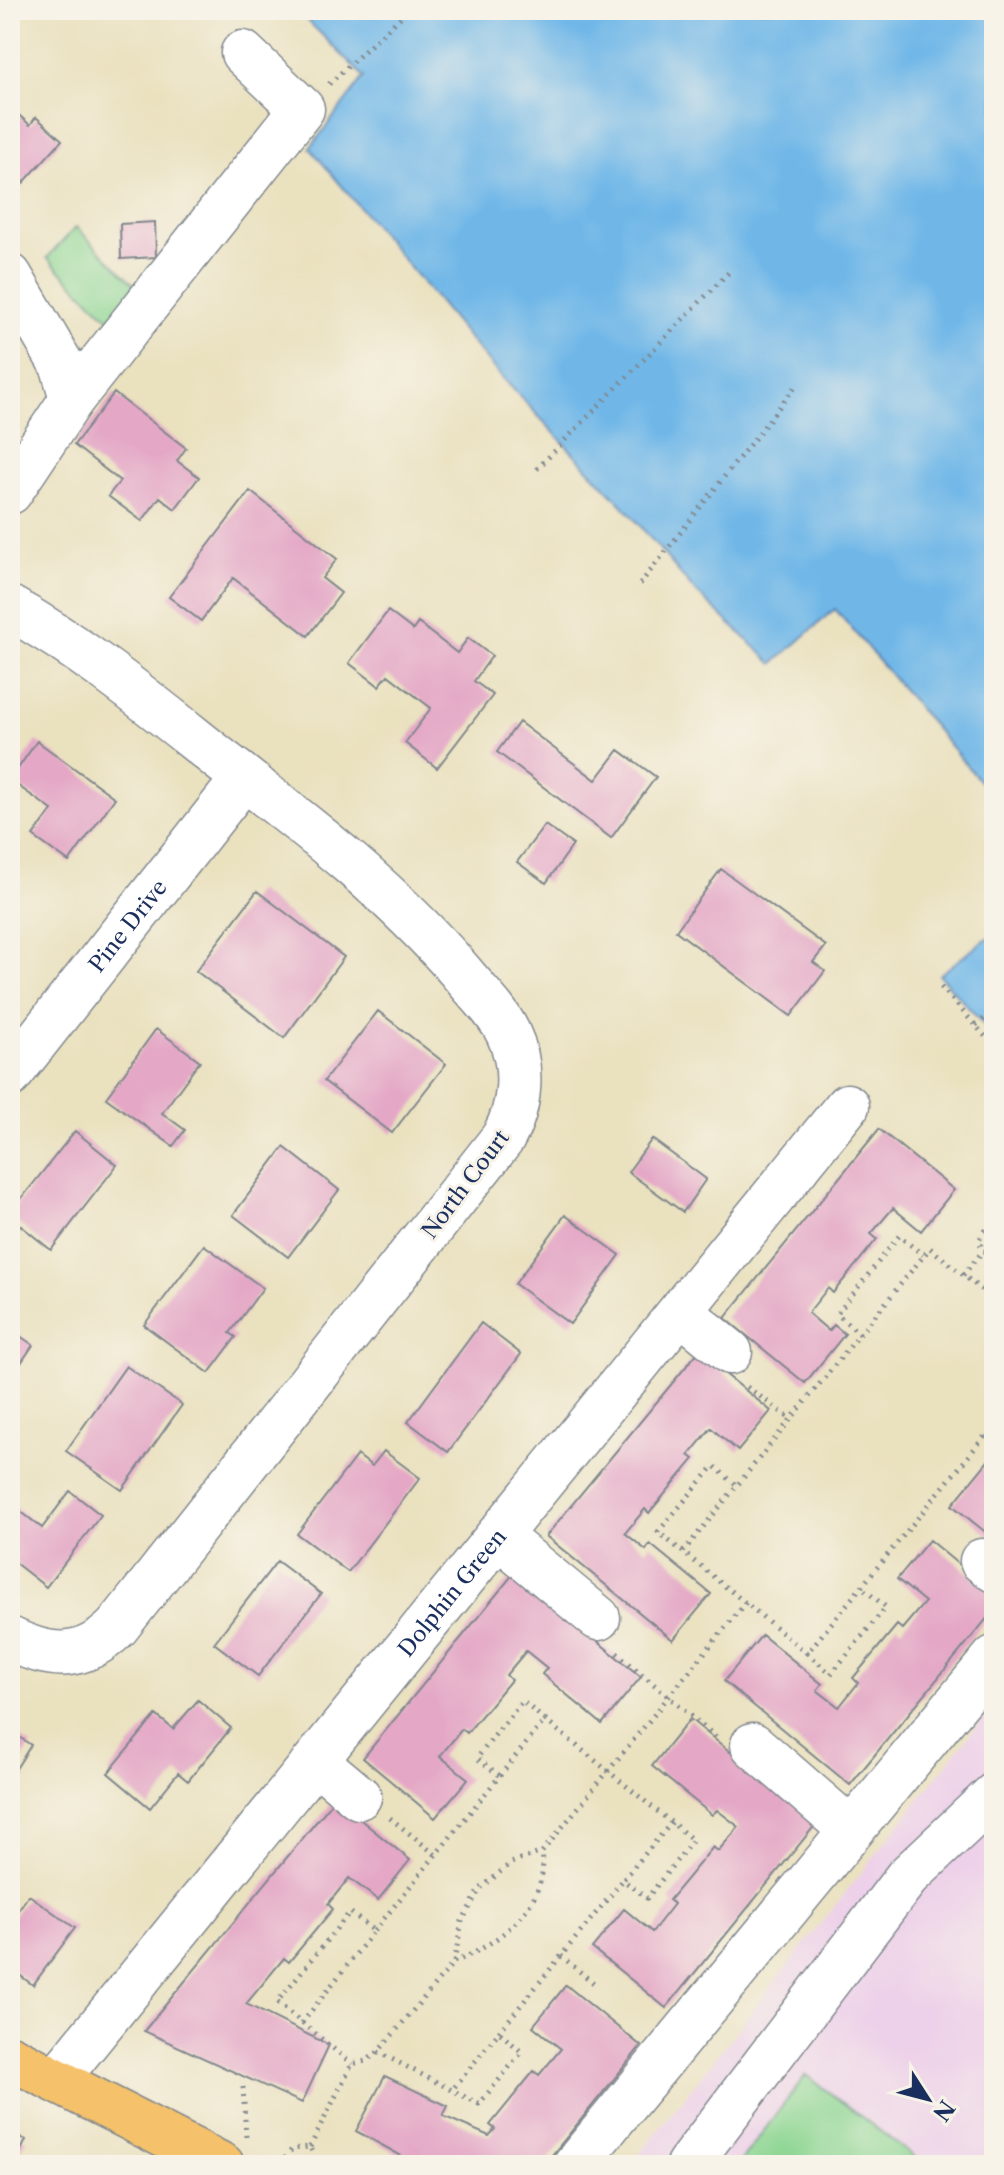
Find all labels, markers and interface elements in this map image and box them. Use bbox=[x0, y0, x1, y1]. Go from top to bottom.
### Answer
street label: Pine Drive bbox=[83, 874, 173, 978]
street label: North Court bbox=[416, 1125, 515, 1244]
street label: Dolphin Green bbox=[392, 1523, 512, 1662]
north arrow bbox=[888, 2059, 968, 2139]
text: N bbox=[927, 2095, 960, 2126]

